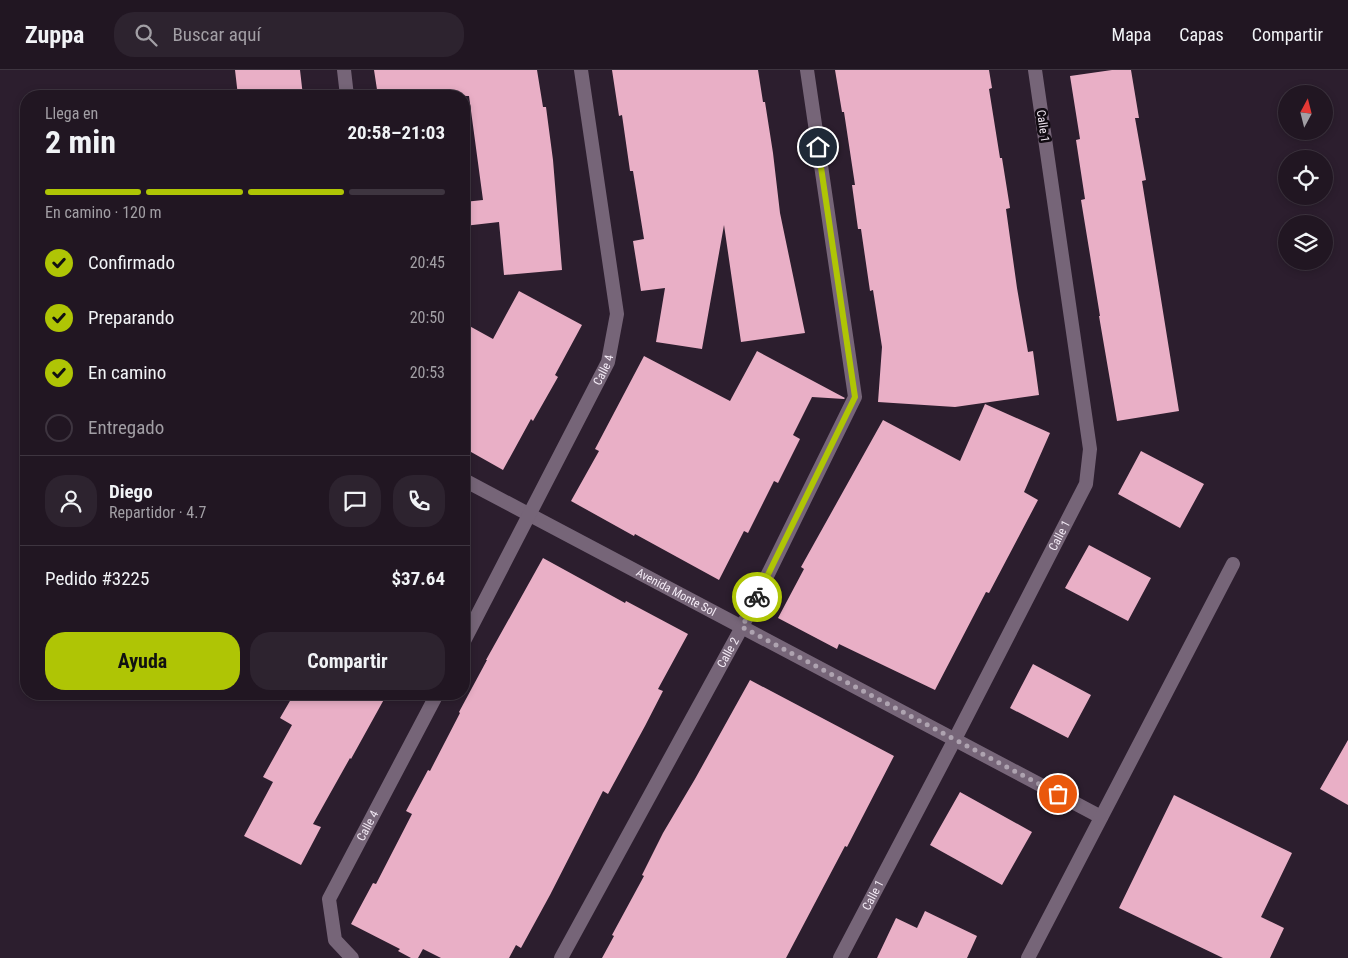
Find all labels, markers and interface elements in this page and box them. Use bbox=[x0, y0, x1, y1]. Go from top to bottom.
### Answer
search box bbox=[114, 12, 464, 57]
text: Zuppa bbox=[25, 21, 84, 49]
icon: search bbox=[132, 21, 160, 49]
text: Buscar aquí bbox=[172, 23, 261, 46]
text: Mapa bbox=[1112, 24, 1151, 45]
text: Capas bbox=[1179, 24, 1224, 45]
text: Compartir bbox=[1252, 24, 1323, 45]
north arrow bbox=[1278, 85, 1332, 140]
map controls bbox=[1278, 85, 1333, 270]
text: Llega en bbox=[45, 104, 98, 123]
street label: Calle 1 bbox=[1034, 109, 1052, 143]
text: 20:58–21:03 bbox=[347, 121, 445, 144]
text: 2 min bbox=[45, 123, 116, 161]
pin bbox=[797, 126, 839, 168]
icon: home bbox=[804, 133, 832, 161]
button: locate bbox=[1278, 150, 1333, 205]
text: En camino · 120 m bbox=[45, 203, 162, 222]
button: layers bbox=[1278, 215, 1333, 270]
icon: check bbox=[45, 249, 73, 277]
text: Confirmado bbox=[88, 251, 175, 274]
text: 20:45 bbox=[410, 253, 445, 272]
icon: check bbox=[45, 304, 73, 332]
text: Preparando bbox=[88, 306, 174, 329]
text: 20:50 bbox=[410, 308, 445, 327]
street label: Calle 4 bbox=[590, 354, 616, 388]
icon: check bbox=[45, 359, 73, 387]
text: En camino bbox=[88, 361, 166, 384]
text: 20:53 bbox=[410, 363, 445, 382]
text: Entregado bbox=[88, 416, 164, 439]
button: person bbox=[45, 475, 97, 527]
button: chat bbox=[329, 475, 381, 527]
button: phone bbox=[393, 475, 445, 527]
text: Diego bbox=[109, 480, 153, 503]
text: Repartidor · 4.7 bbox=[109, 503, 206, 522]
street label: Calle 1 bbox=[1046, 518, 1073, 553]
street label: Avenida Monte Sol bbox=[634, 565, 718, 619]
text: Pedido #3225 bbox=[45, 567, 149, 590]
text: $37.64 bbox=[391, 567, 445, 590]
courier bbox=[732, 572, 782, 622]
icon: bike bbox=[743, 583, 771, 611]
button: Ayuda bbox=[45, 632, 240, 690]
button: Compartir bbox=[250, 632, 445, 690]
street label: Calle 2 bbox=[714, 635, 742, 670]
pin bbox=[1037, 773, 1079, 815]
icon: bag bbox=[1044, 780, 1072, 808]
street label: Calle 4 bbox=[354, 808, 381, 843]
street label: Calle 1 bbox=[859, 878, 887, 913]

